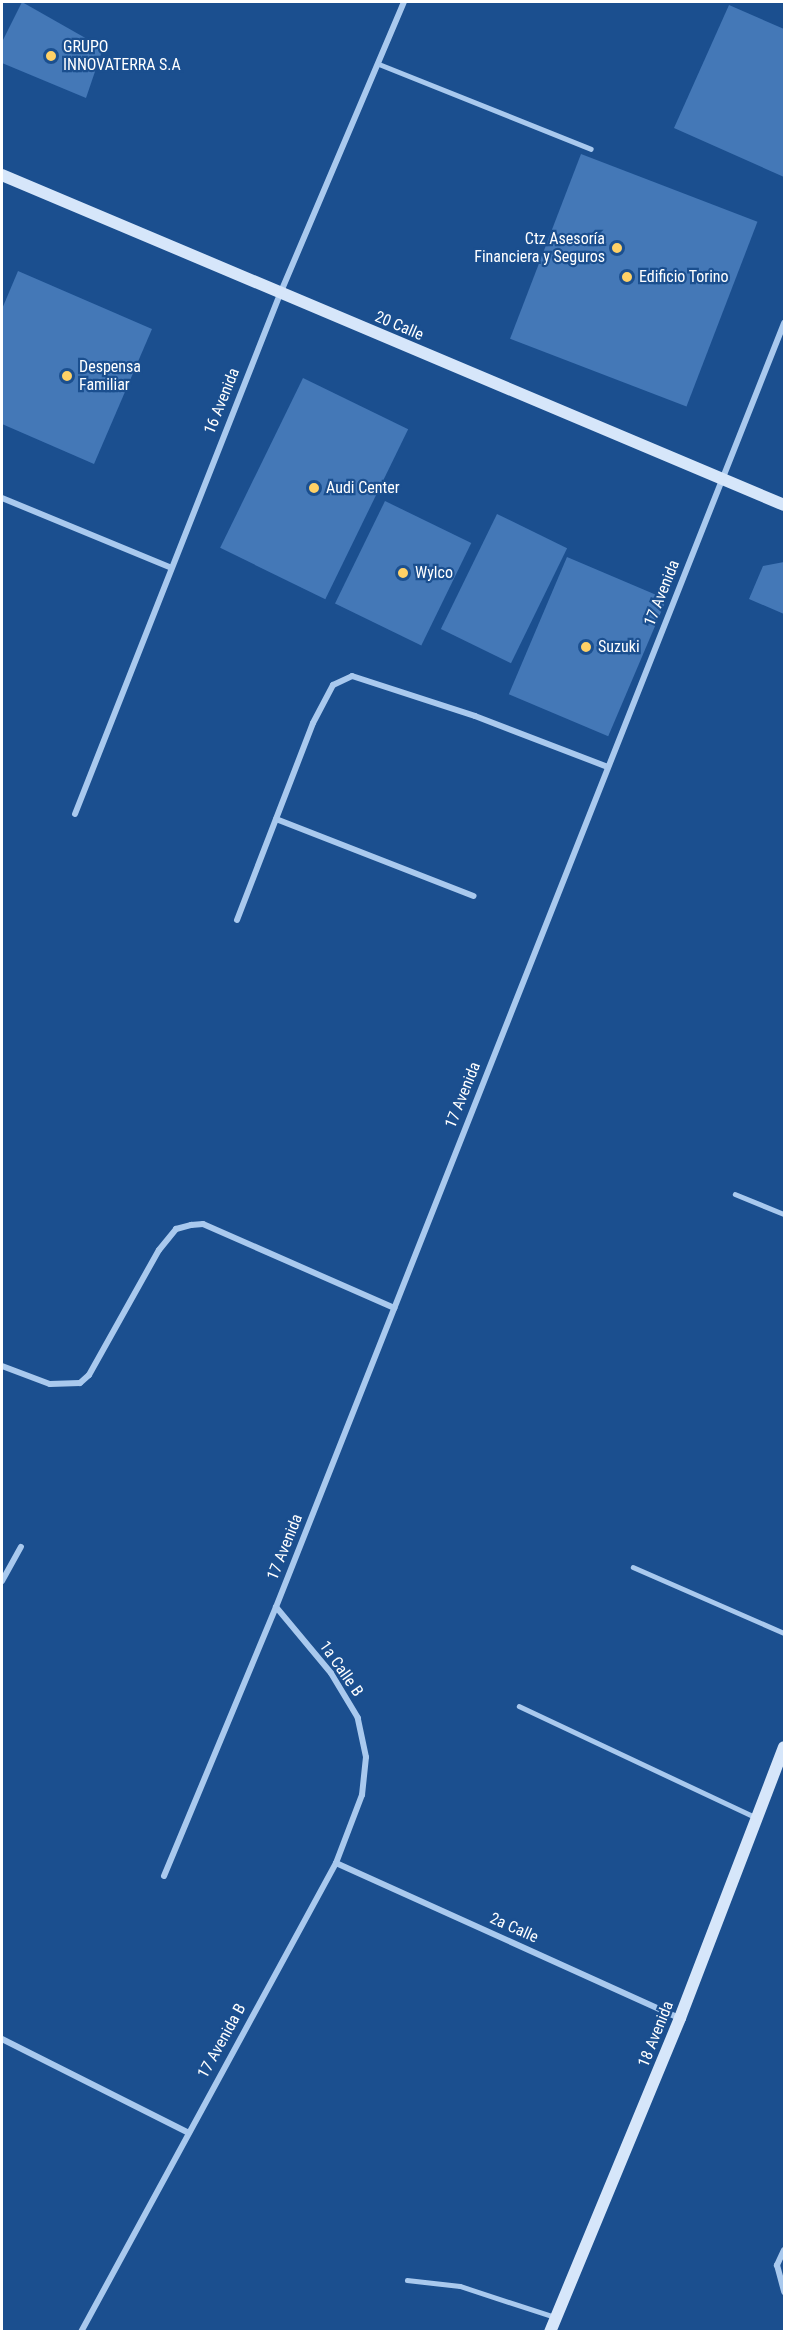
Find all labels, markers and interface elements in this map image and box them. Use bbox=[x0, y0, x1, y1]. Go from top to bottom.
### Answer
place label: GRUPO INNOVATERRA S.A bbox=[63, 37, 181, 75]
marker: GRUPO INNOVATERRA S.A bbox=[44, 49, 58, 63]
place label: Ctz Asesoría Financiera y Seguros bbox=[474, 229, 605, 267]
marker: Ctz Asesoría Financiera y Seguros bbox=[610, 241, 624, 255]
place label: Edificio Torino bbox=[639, 267, 729, 287]
marker: Edificio Torino bbox=[620, 270, 634, 284]
street label: 20 Calle bbox=[372, 307, 426, 345]
place label: Despensa Familiar bbox=[79, 357, 141, 395]
street label: 16 Avenida bbox=[200, 365, 244, 437]
marker: Despensa Familiar bbox=[60, 369, 74, 383]
place label: Audi Center bbox=[326, 478, 400, 498]
marker: Audi Center bbox=[307, 481, 321, 495]
street label: 17 Avenida bbox=[640, 557, 684, 629]
place label: Wylco bbox=[415, 563, 453, 583]
marker: Wylco bbox=[396, 566, 410, 580]
place label: Suzuki bbox=[598, 637, 640, 657]
marker: Suzuki bbox=[579, 640, 593, 654]
street label: 17 Avenida bbox=[441, 1059, 485, 1131]
street label: 17 Avenida bbox=[263, 1511, 307, 1583]
street label: 1a Calle B bbox=[315, 1638, 367, 1700]
street label: 2a Calle bbox=[487, 1909, 541, 1947]
street label: 18 Avenida bbox=[634, 1998, 678, 2070]
street label: 17 Avenida B bbox=[194, 2000, 250, 2082]

